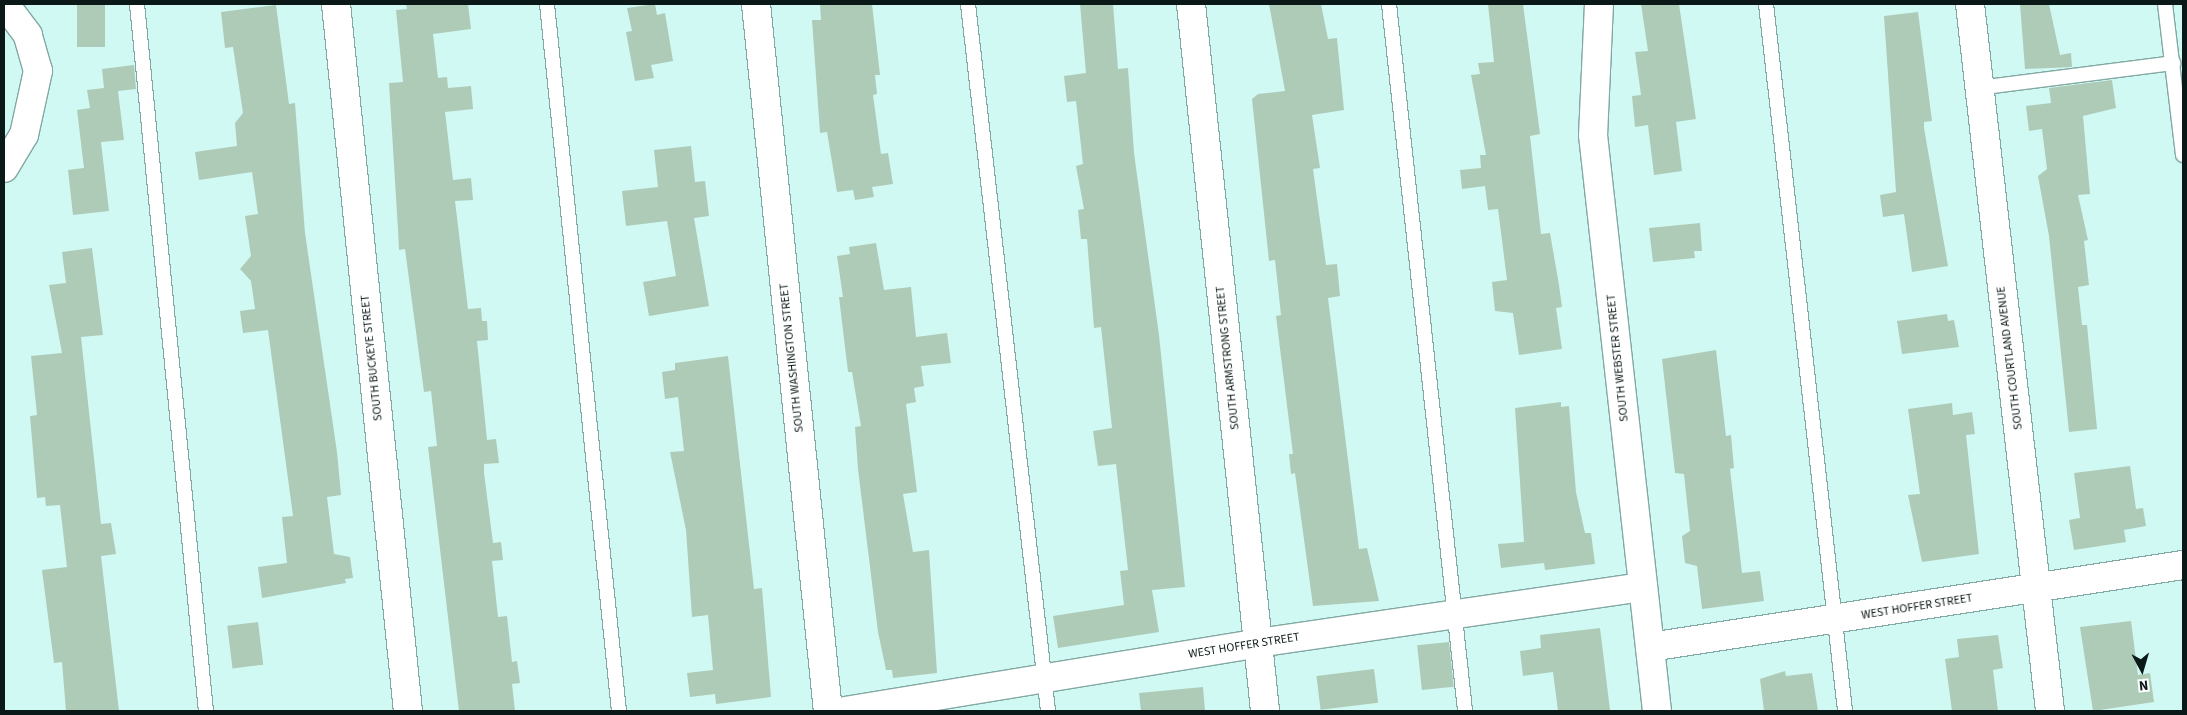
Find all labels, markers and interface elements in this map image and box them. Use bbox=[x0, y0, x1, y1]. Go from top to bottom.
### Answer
street label: SOUTH WASHINGTON STREET bbox=[777, 283, 807, 433]
street label: SOUTH ARMSTRONG STREET bbox=[1213, 285, 1243, 431]
street label: SOUTH COURTLAND AVENUE bbox=[1994, 285, 2026, 431]
street label: SOUTH BUCKEYE STREET bbox=[358, 294, 386, 422]
street label: SOUTH WEBSTER STREET bbox=[1604, 294, 1632, 422]
street label: WEST HOFFER STREET bbox=[1860, 591, 1974, 623]
street label: WEST HOFFER STREET bbox=[1187, 630, 1301, 662]
north arrow bbox=[2117, 645, 2167, 695]
text: N bbox=[2138, 674, 2149, 695]

